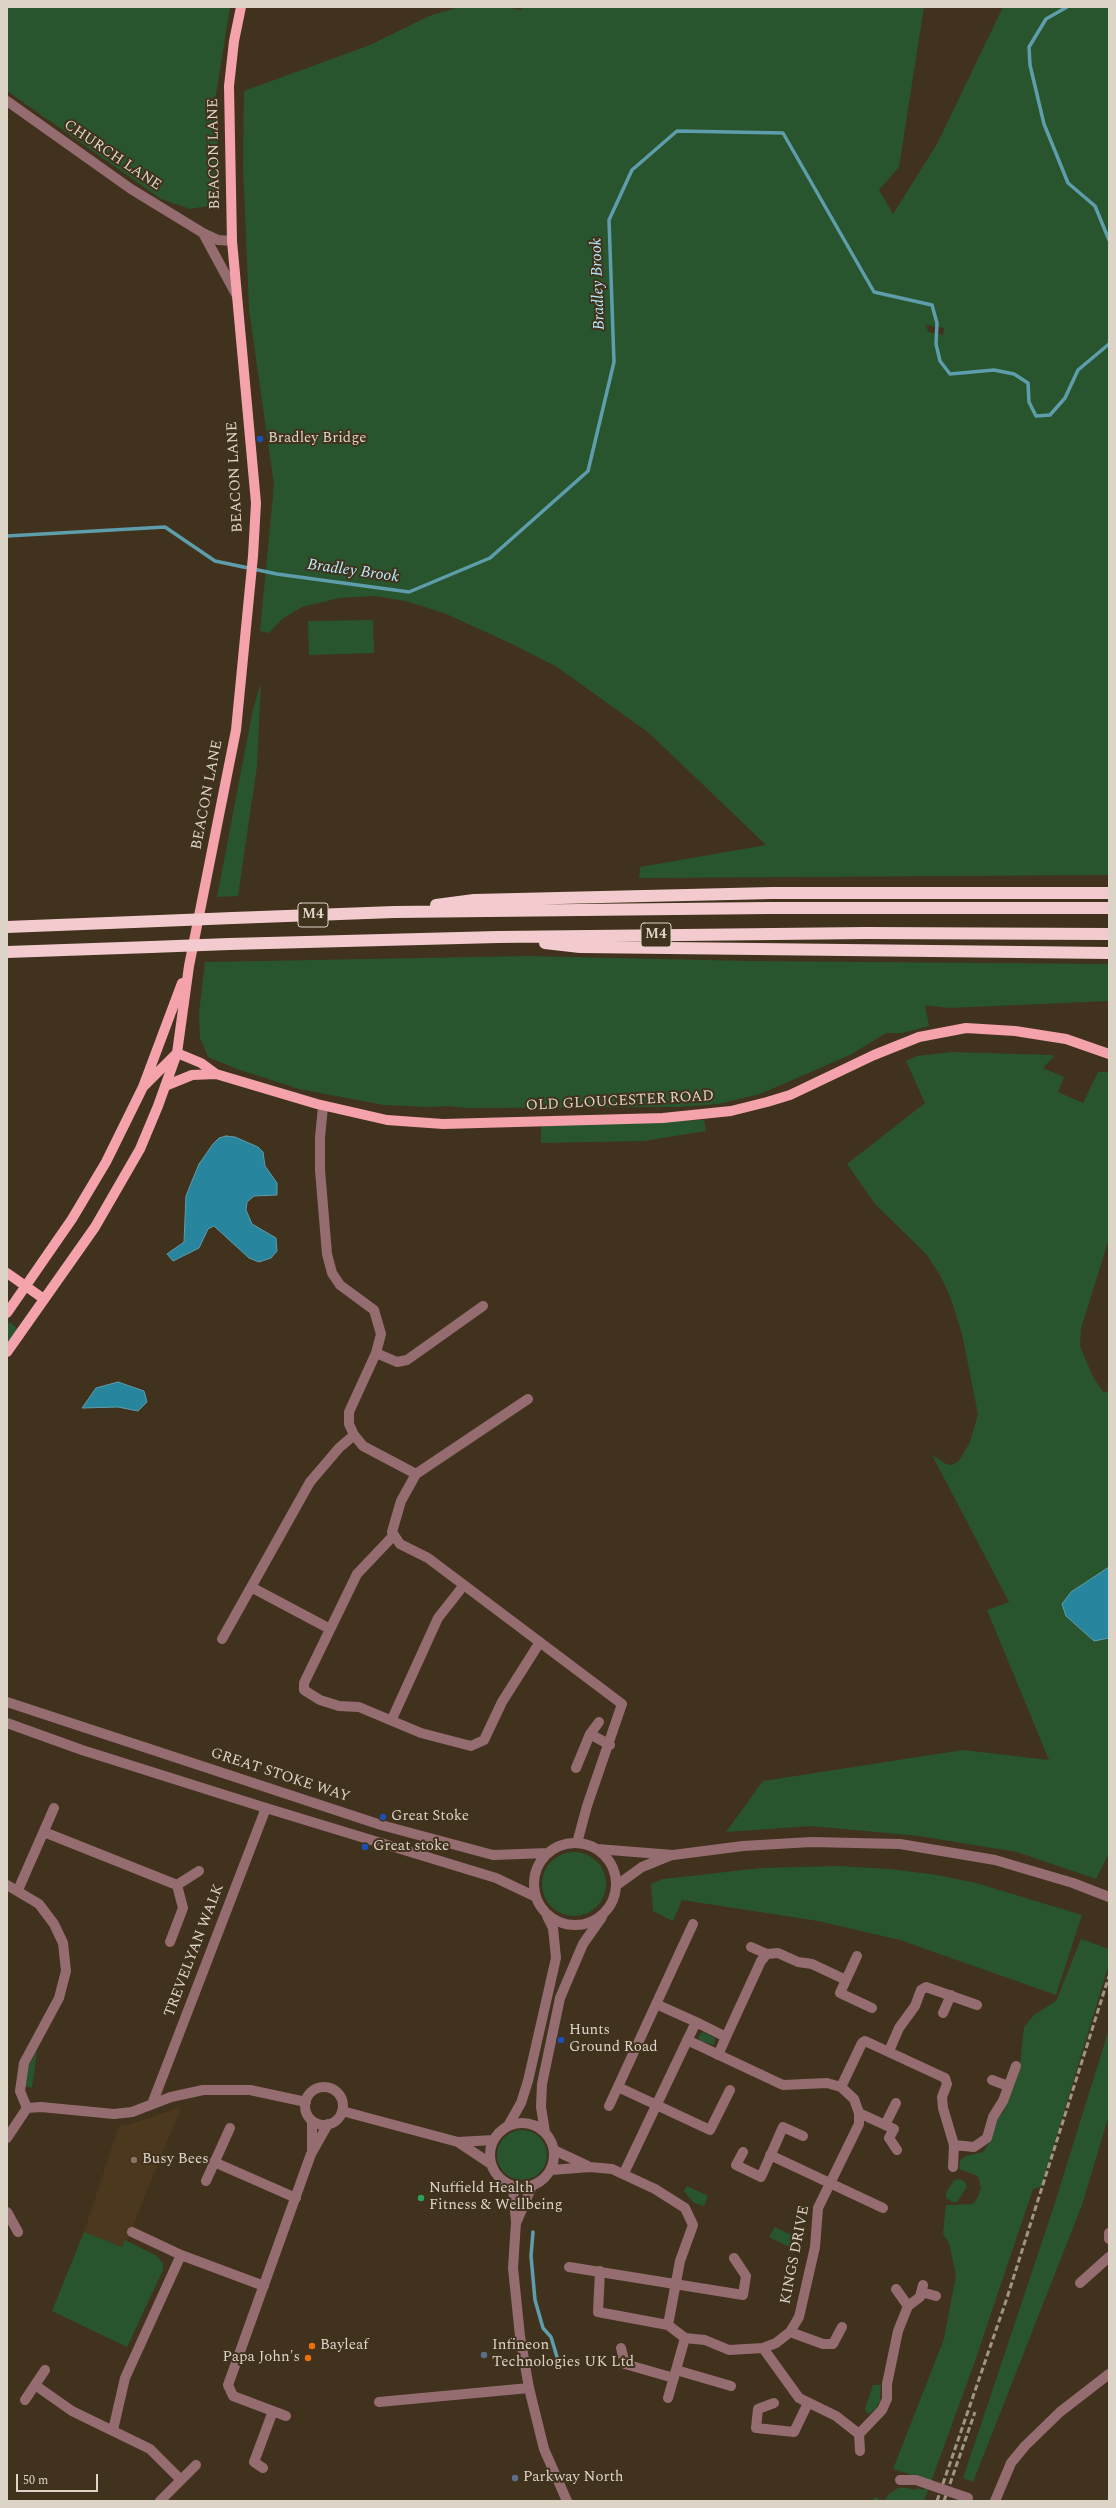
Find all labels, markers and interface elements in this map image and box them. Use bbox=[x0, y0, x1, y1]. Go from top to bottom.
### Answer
street label: BEACON LANE bbox=[205, 98, 225, 210]
street label: CHURCH LANE bbox=[60, 117, 164, 195]
water label: Bradley Brook bbox=[588, 237, 610, 331]
street label: BEACON LANE bbox=[224, 421, 248, 533]
place label: Bradley Bridge bbox=[268, 430, 367, 448]
marker: Bradley Bridge bbox=[255, 434, 265, 444]
water label: Bradley Brook bbox=[306, 556, 400, 588]
street label: BEACON LANE bbox=[189, 739, 227, 851]
road number: M4 bbox=[298, 903, 328, 927]
road number: M4 bbox=[641, 923, 671, 947]
street label: OLD GLOUCESTER ROAD bbox=[525, 1088, 715, 1116]
street label: GREAT STOKE WAY bbox=[208, 1745, 352, 1807]
place label: Great Stoke bbox=[391, 1808, 469, 1826]
marker: Great Stoke bbox=[378, 1812, 388, 1822]
place label: Great stoke bbox=[373, 1838, 449, 1856]
marker: Great stoke bbox=[360, 1842, 370, 1852]
street label: TREVELYAN WALK bbox=[161, 1882, 229, 2020]
place label: Hunts Ground Road bbox=[569, 2022, 658, 2057]
marker: Hunts Ground Road bbox=[556, 2035, 566, 2045]
place label: Busy Bees bbox=[142, 2151, 209, 2169]
marker: Busy Bees bbox=[129, 2155, 139, 2165]
place label: Nuffield Health Fitness & Wellbeing bbox=[429, 2180, 563, 2215]
marker: Nuffield Health Fitness & Wellbeing bbox=[416, 2193, 426, 2203]
street label: KINGS DRIVE bbox=[778, 2204, 814, 2306]
place label: Bayleaf bbox=[320, 2337, 368, 2355]
place label: Infineon Technologies UK Ltd bbox=[492, 2337, 634, 2372]
marker: Bayleaf bbox=[307, 2341, 317, 2351]
place label: Papa John's bbox=[222, 2349, 300, 2367]
marker: Infineon Technologies UK Ltd bbox=[479, 2350, 489, 2360]
marker: Papa John's bbox=[303, 2353, 313, 2363]
scale bar bbox=[18, 2466, 100, 2492]
place label: Parkway North bbox=[523, 2469, 624, 2487]
text: 50 m bbox=[23, 2471, 48, 2490]
marker: Parkway North bbox=[510, 2473, 520, 2483]

